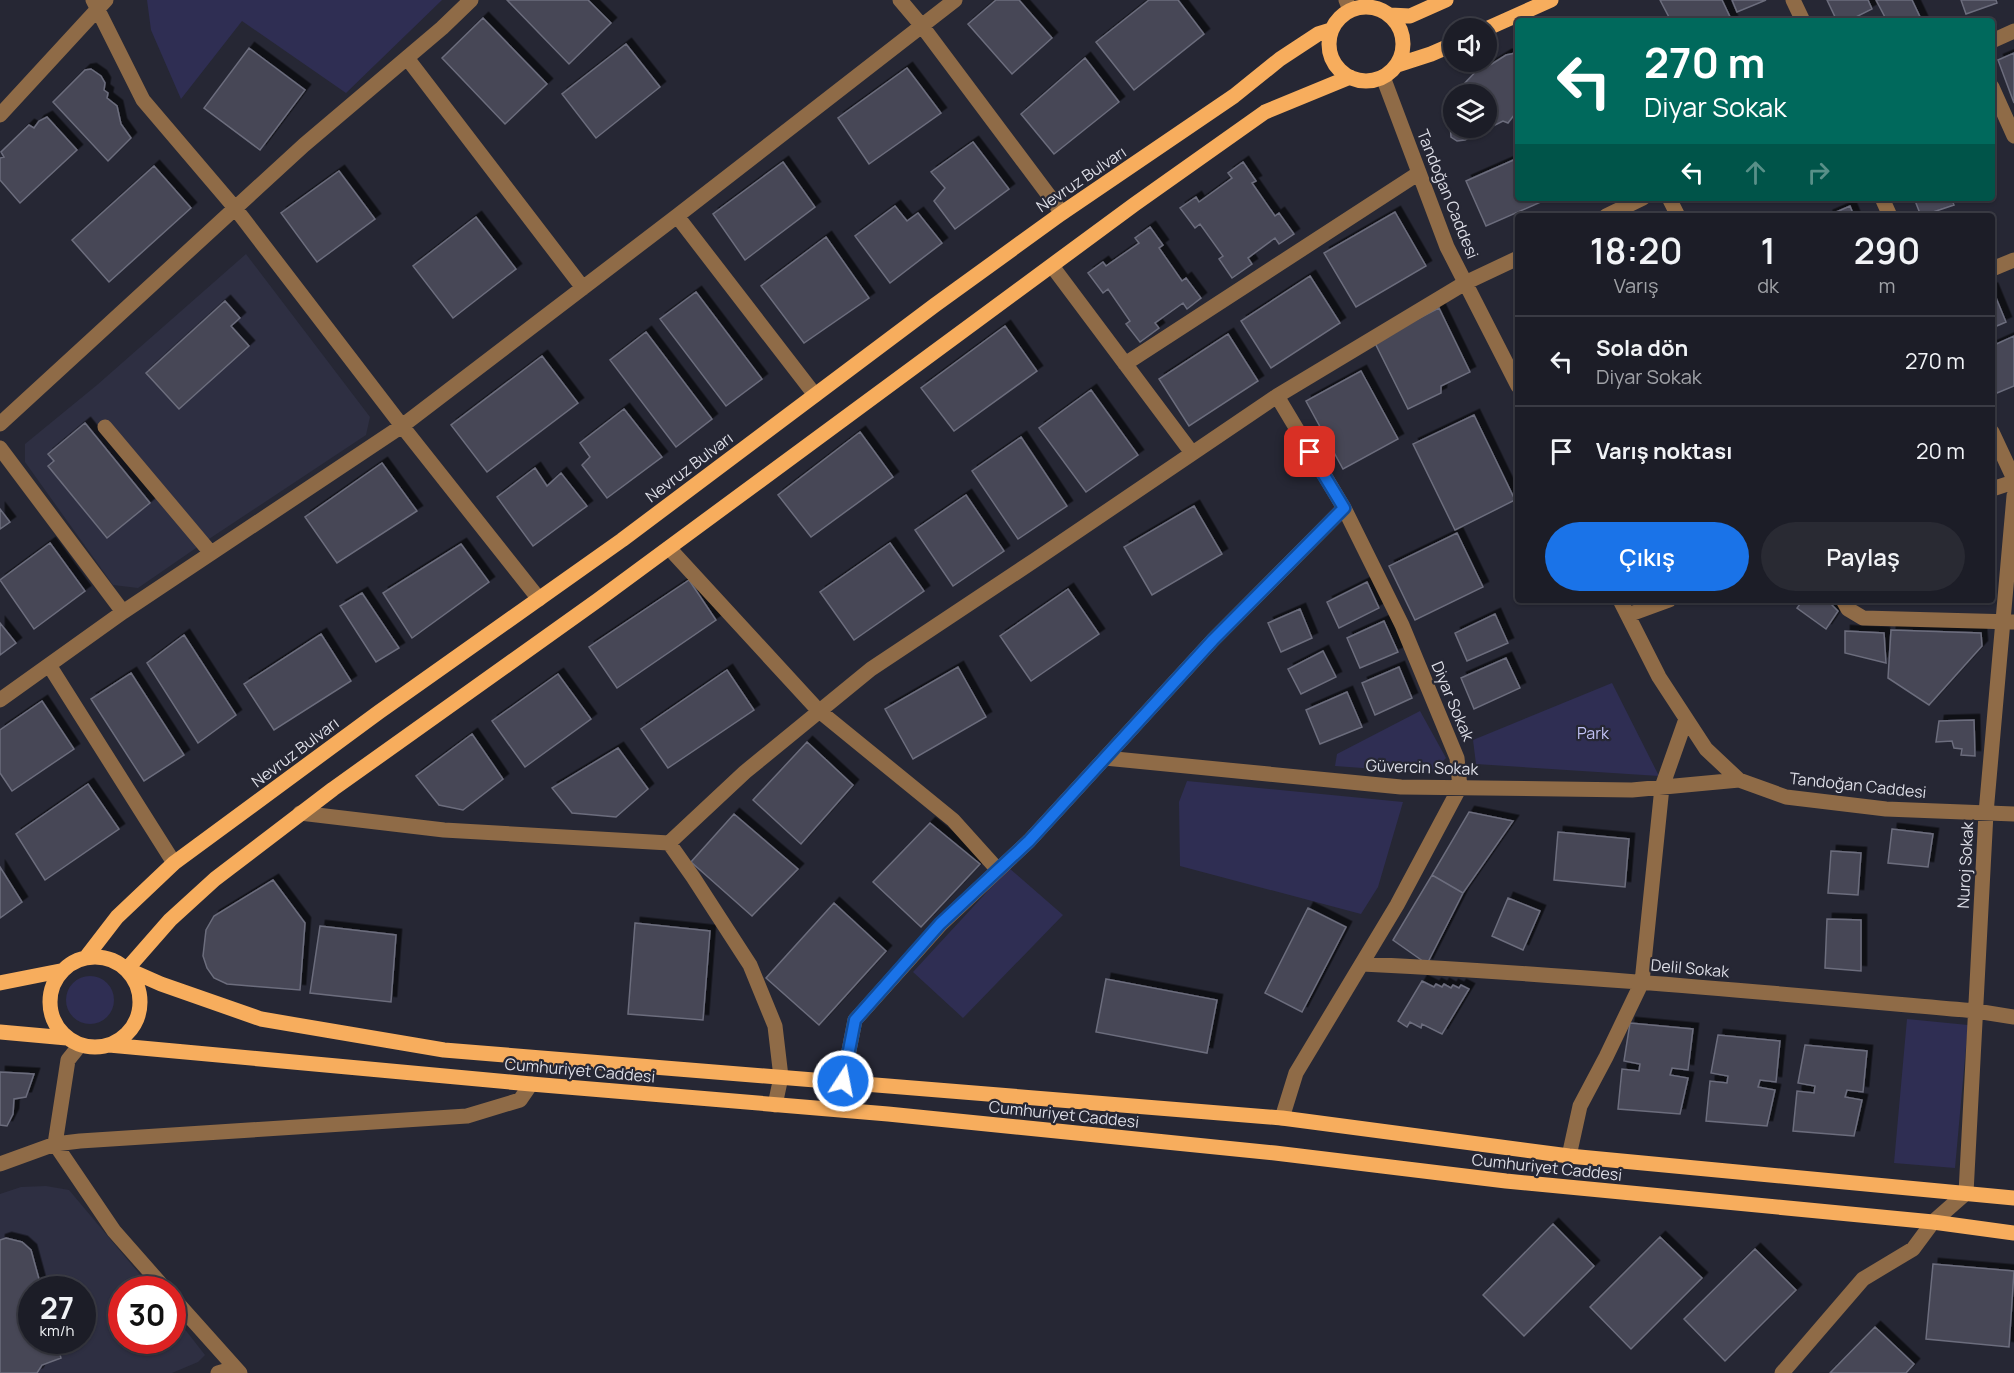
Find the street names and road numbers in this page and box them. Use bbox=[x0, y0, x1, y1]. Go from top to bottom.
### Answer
street label: Tandoğan Caddesi bbox=[1412, 126, 1484, 262]
street label: Nevruz Bulvarı bbox=[1032, 141, 1130, 217]
street label: Nevruz Bulvarı bbox=[641, 427, 737, 507]
street label: Diyar Sokak bbox=[1426, 658, 1480, 745]
street label: Nevruz Bulvarı bbox=[247, 712, 343, 792]
street label: Güvercin Sokak bbox=[1365, 754, 1480, 780]
street label: Tandoğan Caddesi bbox=[1788, 767, 1928, 803]
street label: Nuroj Sokak bbox=[1952, 820, 1978, 909]
street label: Delil Sokak bbox=[1650, 954, 1731, 982]
street label: Cumhuriyet Caddesi bbox=[504, 1052, 656, 1088]
street label: Cumhuriyet Caddesi bbox=[988, 1095, 1140, 1133]
street label: Cumhuriyet Caddesi bbox=[1471, 1148, 1623, 1186]

